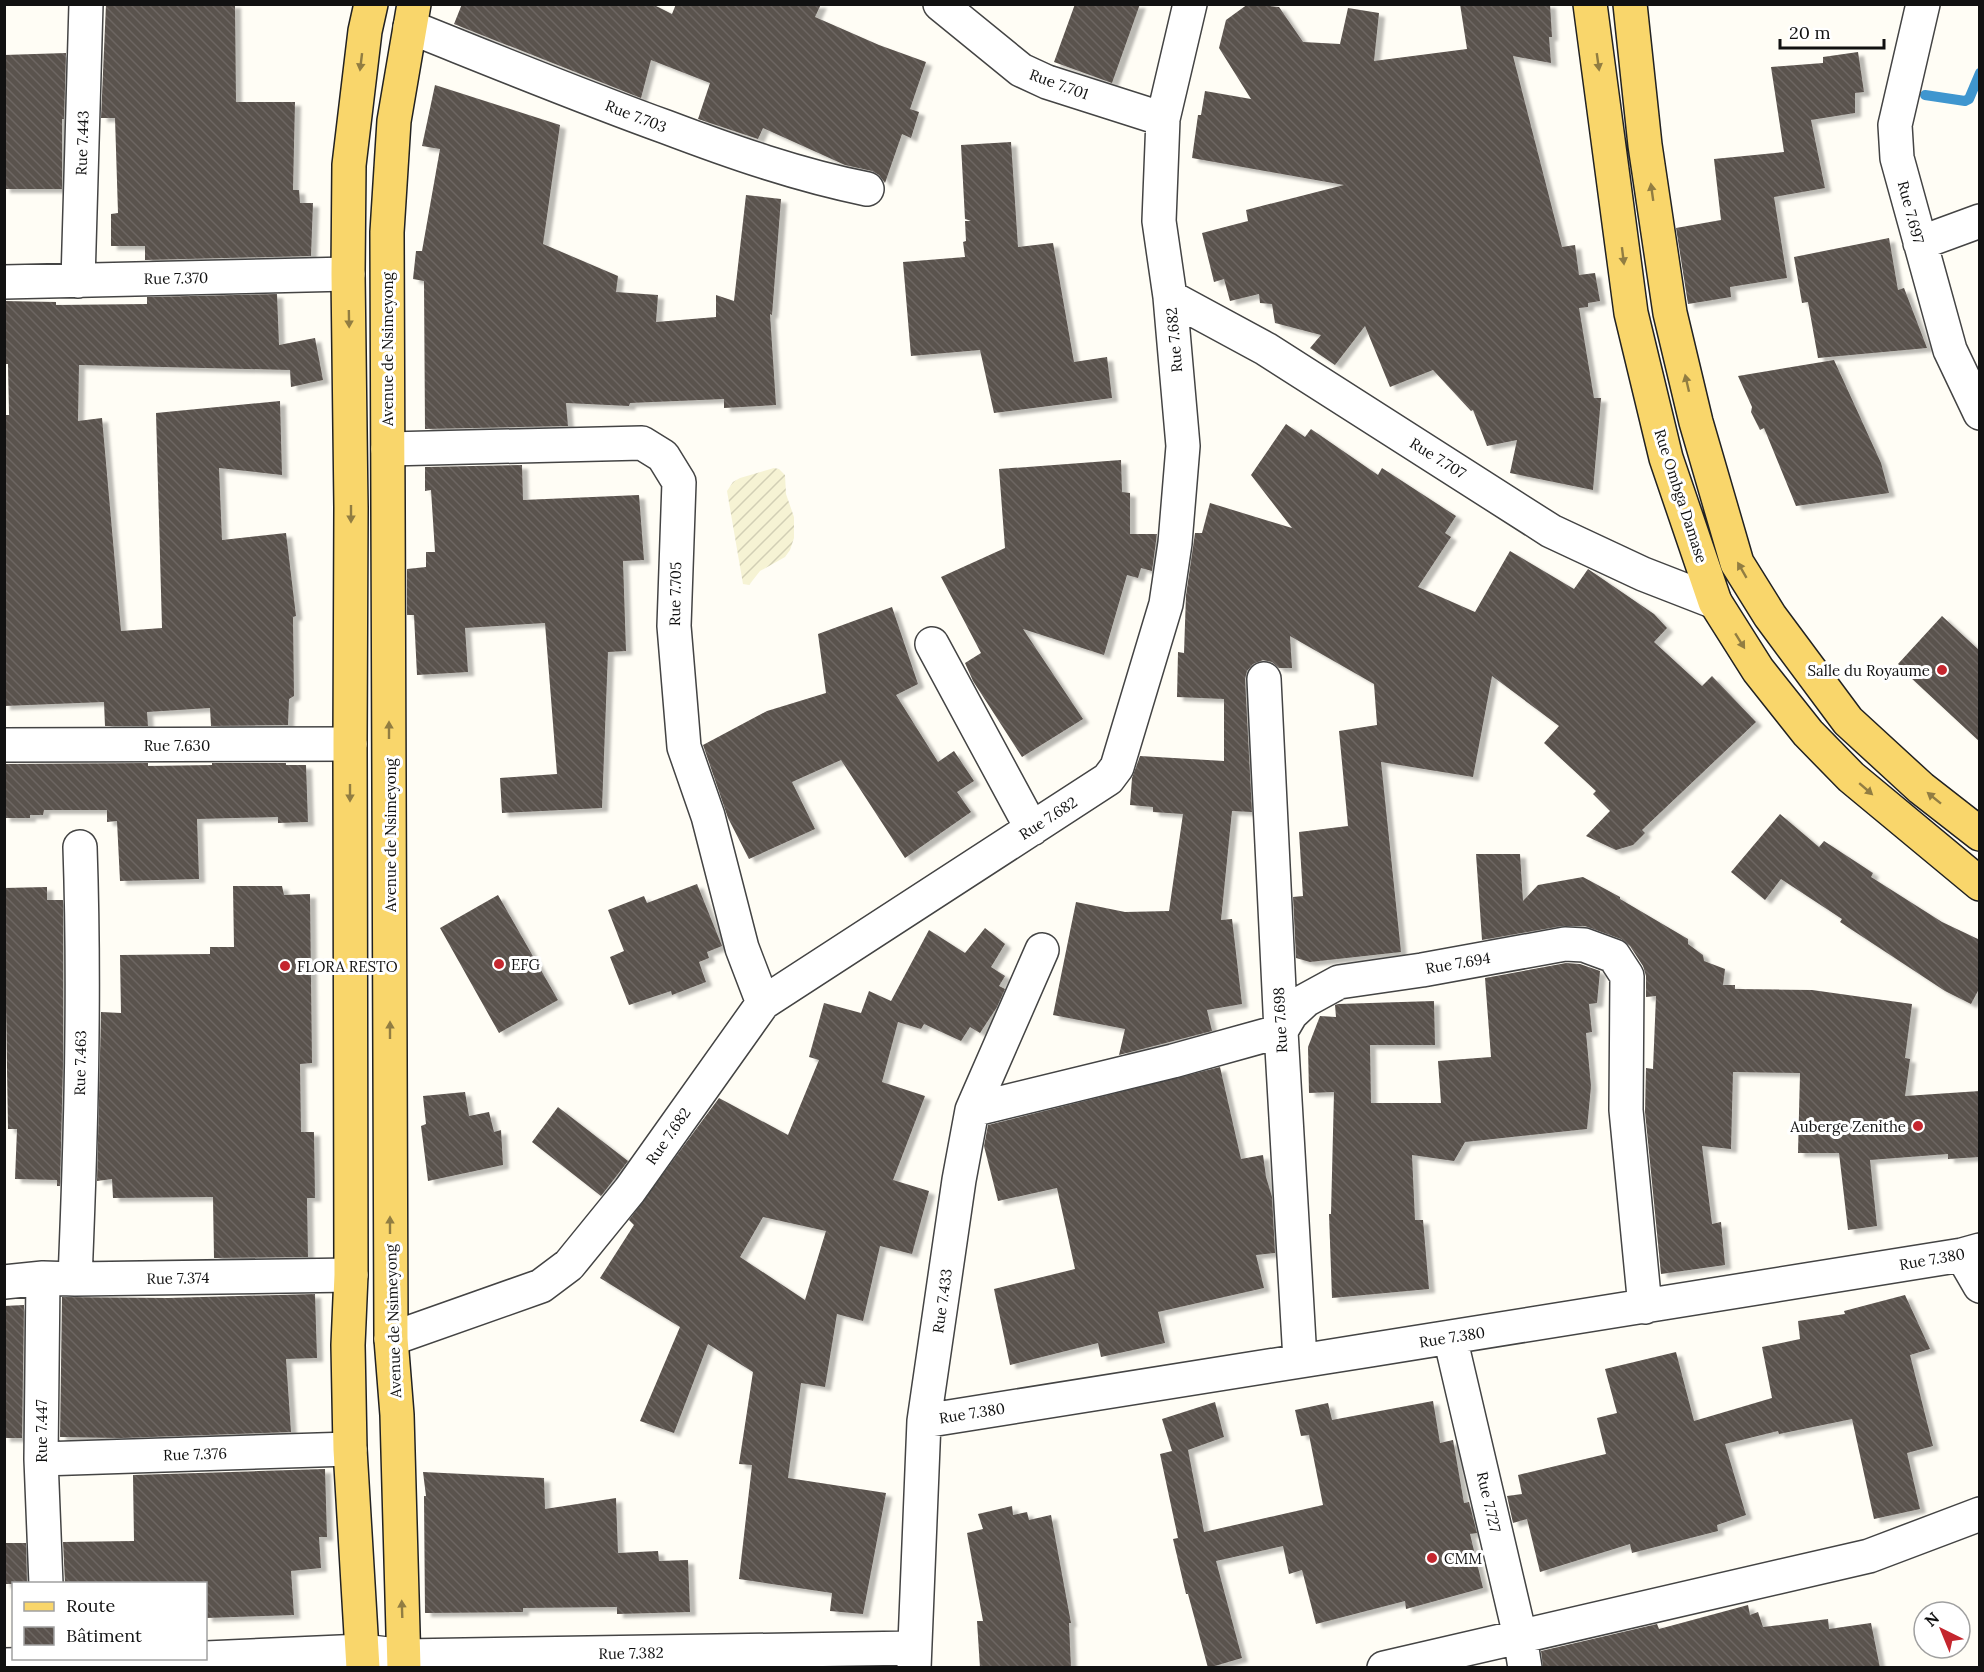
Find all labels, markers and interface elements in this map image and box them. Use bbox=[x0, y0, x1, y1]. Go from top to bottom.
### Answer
scale bar bbox=[1780, 12, 1884, 50]
text: 20 m bbox=[1789, 21, 1831, 44]
one-way arrow bbox=[356, 53, 366, 72]
one-way arrow bbox=[1593, 53, 1603, 72]
street label: Rue 7.701 bbox=[1027, 65, 1091, 103]
street label: Rue 7.703 bbox=[602, 96, 670, 136]
street label: Rue 7.443 bbox=[71, 110, 93, 176]
street label: Rue 7.697 bbox=[1894, 179, 1928, 246]
one-way arrow bbox=[1647, 182, 1656, 201]
one-way arrow bbox=[1619, 246, 1628, 265]
street label: Rue 7.370 bbox=[144, 268, 208, 288]
street label: Avenue de Nsimeyong bbox=[378, 271, 397, 427]
street label: Rue 7.682 bbox=[1162, 307, 1186, 373]
one-way arrow bbox=[344, 310, 353, 329]
one-way arrow bbox=[1681, 374, 1691, 393]
street label: Rue Ombga Damase bbox=[1650, 427, 1712, 565]
street label: Rue 7.707 bbox=[1406, 433, 1470, 483]
one-way arrow bbox=[346, 505, 356, 524]
one-way arrow bbox=[1737, 561, 1747, 578]
street label: Rue 7.705 bbox=[665, 562, 685, 626]
one-way arrow bbox=[1734, 633, 1745, 649]
place label: Salle du Royaume bbox=[1808, 661, 1930, 680]
marker: Salle du Royaume bbox=[1935, 663, 1949, 677]
one-way arrow bbox=[384, 721, 394, 740]
street label: Rue 7.630 bbox=[144, 736, 210, 755]
street label: Avenue de Nsimeyong bbox=[381, 757, 400, 913]
one-way arrow bbox=[1858, 782, 1873, 796]
one-way arrow bbox=[345, 784, 355, 803]
one-way arrow bbox=[1926, 791, 1942, 804]
street label: Rue 7.682 bbox=[1015, 792, 1081, 844]
street label: Rue 7.694 bbox=[1424, 948, 1492, 978]
place label: EFG bbox=[511, 955, 540, 974]
place label: FLORA RESTO bbox=[297, 957, 398, 976]
marker: EFG bbox=[492, 957, 506, 971]
marker: FLORA RESTO bbox=[278, 959, 292, 973]
street label: Rue 7.698 bbox=[1269, 987, 1291, 1053]
one-way arrow bbox=[385, 1021, 395, 1040]
street label: Rue 7.463 bbox=[70, 1030, 90, 1096]
street label: Rue 7.682 bbox=[641, 1104, 695, 1168]
place label: Auberge Zenithe bbox=[1789, 1117, 1906, 1136]
marker: Auberge Zenithe bbox=[1911, 1119, 1925, 1133]
one-way arrow bbox=[385, 1216, 395, 1235]
street label: Avenue de Nsimeyong bbox=[381, 1243, 405, 1399]
street label: Rue 7.380 bbox=[1898, 1244, 1966, 1274]
street label: Rue 7.433 bbox=[928, 1267, 956, 1335]
street label: Rue 7.374 bbox=[146, 1268, 210, 1288]
street label: Rue 7.380 bbox=[1418, 1322, 1486, 1352]
street label: Rue 7.380 bbox=[938, 1398, 1006, 1428]
street label: Rue 7.447 bbox=[32, 1399, 51, 1463]
street label: Rue 7.376 bbox=[163, 1443, 227, 1465]
street label: Rue 7.727 bbox=[1473, 1470, 1505, 1534]
place label: CMM bbox=[1444, 1549, 1482, 1568]
marker: CMM bbox=[1425, 1551, 1439, 1565]
legend bbox=[12, 1582, 207, 1660]
text: Route bbox=[66, 1594, 115, 1617]
one-way arrow bbox=[398, 1600, 407, 1619]
north arrow bbox=[1912, 1600, 1972, 1660]
text: N bbox=[1920, 1607, 1943, 1631]
text: Bâtiment bbox=[66, 1624, 142, 1647]
street label: Rue 7.382 bbox=[598, 1643, 664, 1663]

